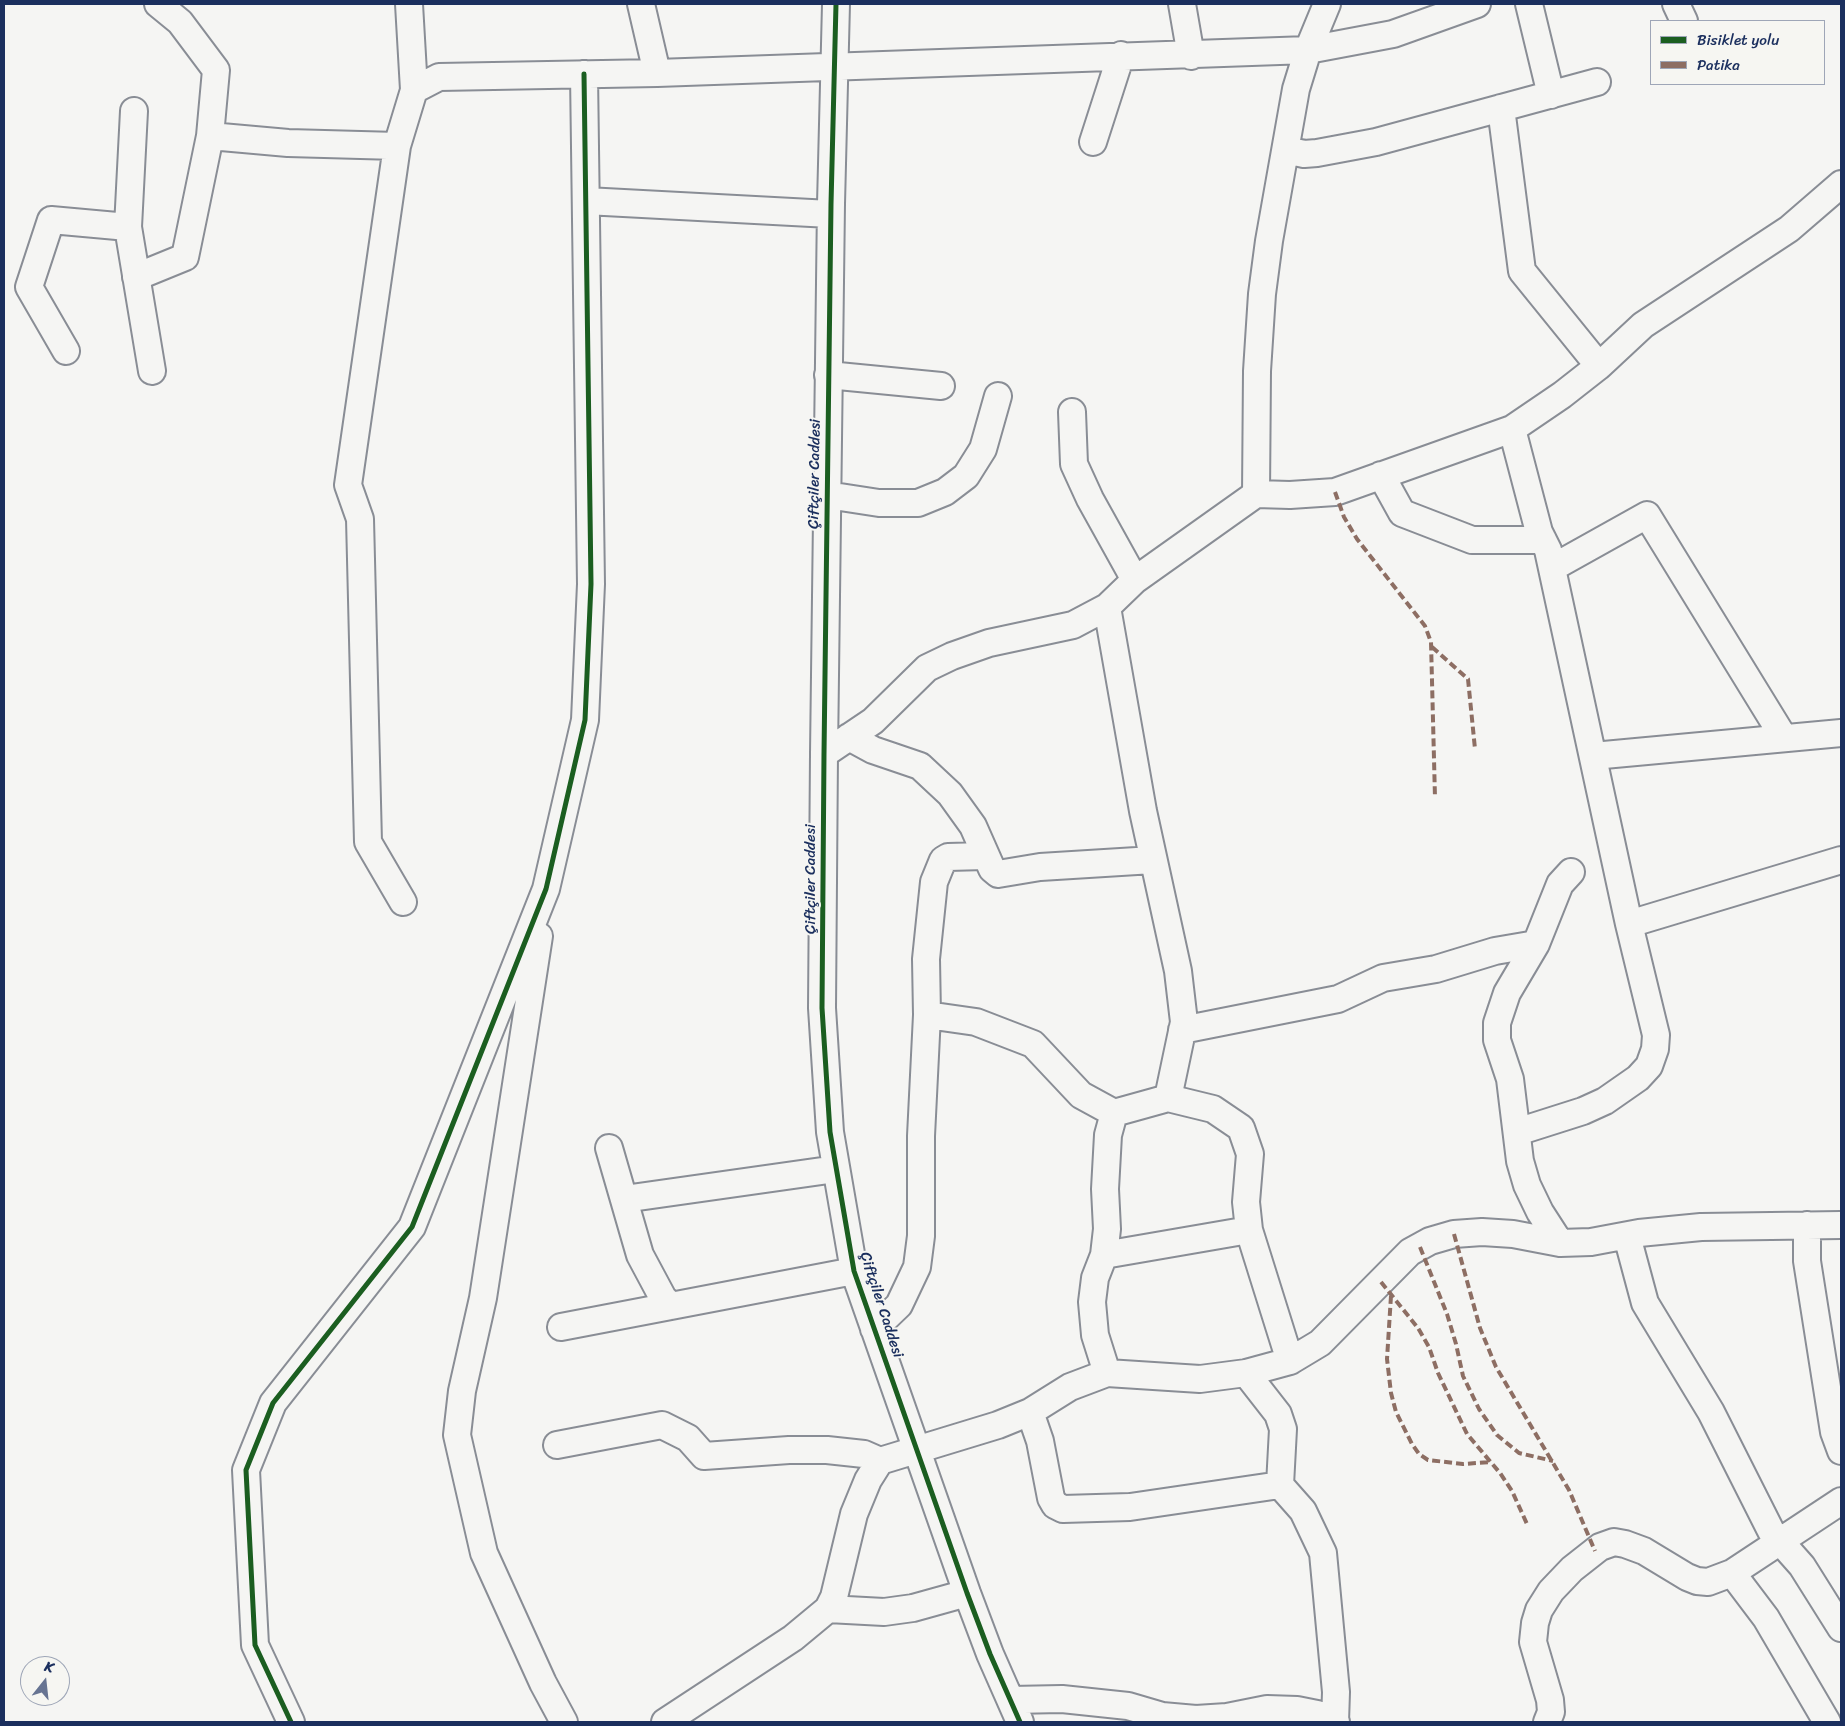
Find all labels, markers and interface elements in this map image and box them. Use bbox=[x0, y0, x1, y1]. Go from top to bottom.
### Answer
legend bbox=[1650, 20, 1825, 85]
text: Bisiklet yolu bbox=[1697, 27, 1779, 53]
text: Patika bbox=[1697, 52, 1740, 78]
street label: Çiftçiler Caddesi bbox=[805, 419, 825, 529]
street label: Çiftçiler Caddesi bbox=[802, 824, 820, 934]
street label: Çiftçiler Caddesi bbox=[855, 1250, 907, 1360]
text: K bbox=[41, 1654, 57, 1680]
north arrow bbox=[20, 1656, 70, 1706]

